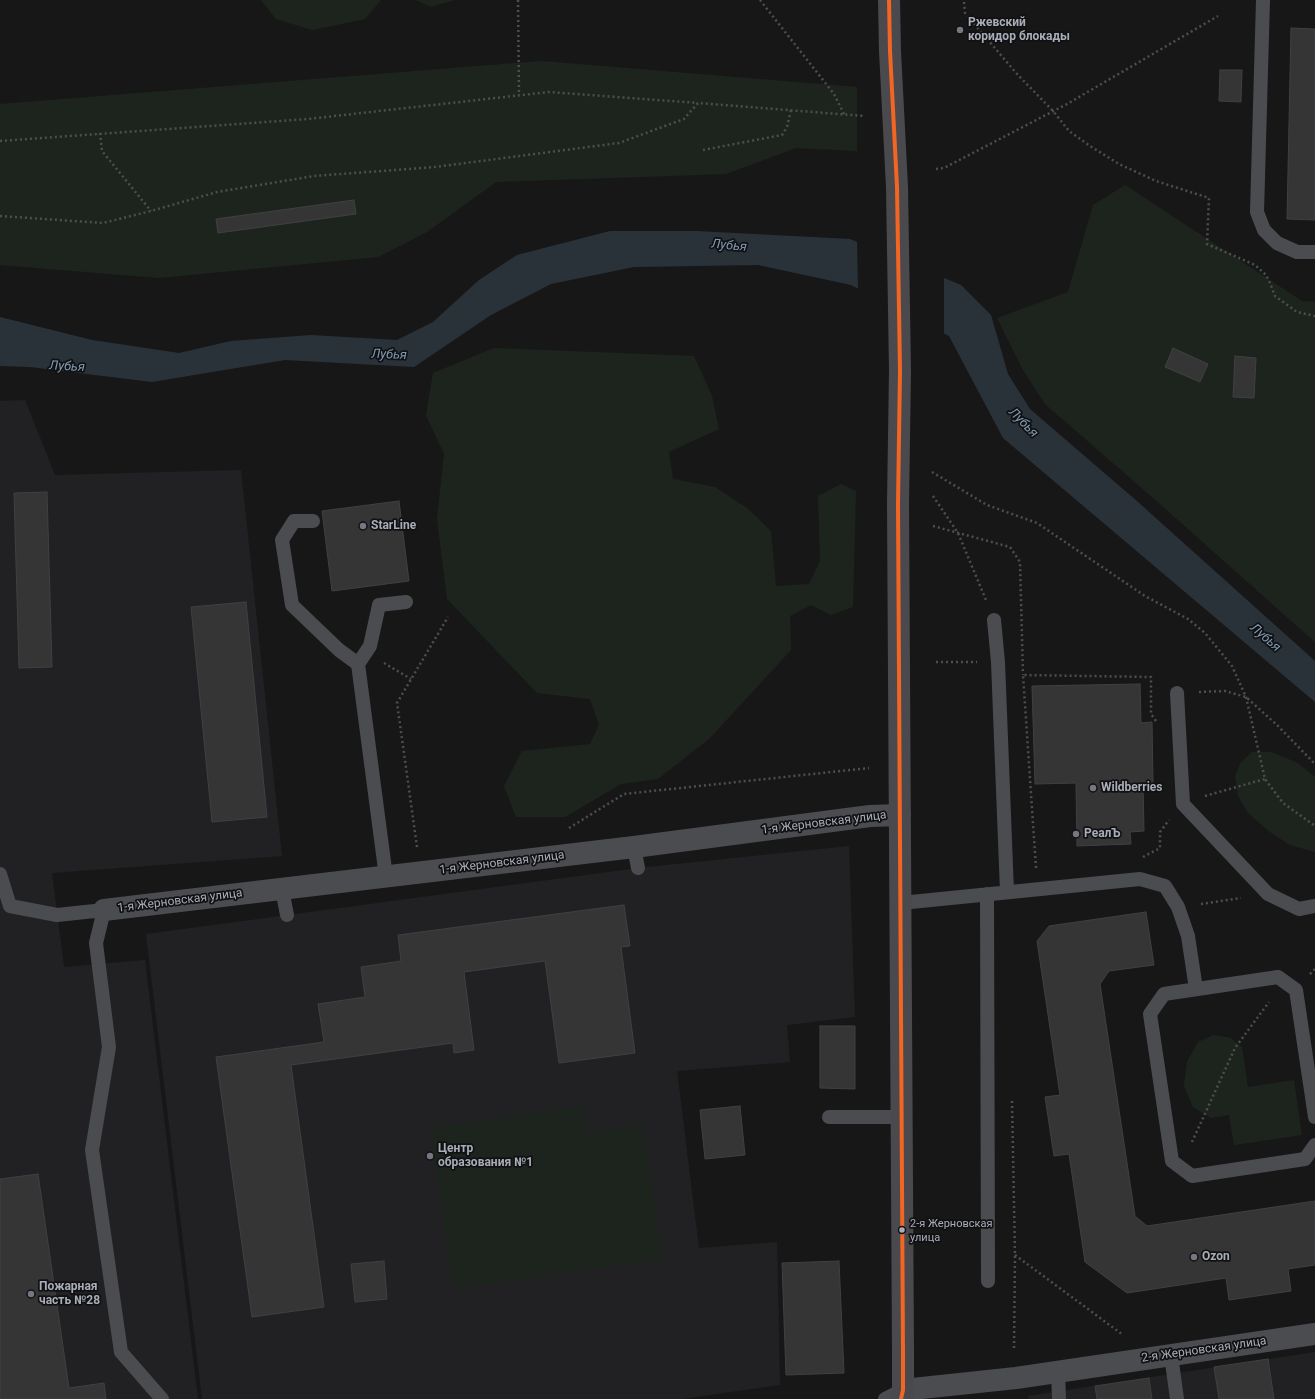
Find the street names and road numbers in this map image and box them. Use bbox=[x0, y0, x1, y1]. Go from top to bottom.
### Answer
street label: 1-я Жерновская улица bbox=[761, 808, 887, 838]
street label: 1-я Жерновская улица bbox=[439, 848, 565, 878]
street label: 1-я Жерновская улица bbox=[117, 886, 243, 916]
street label: 2-я Жерновская улица bbox=[1141, 1334, 1267, 1366]

